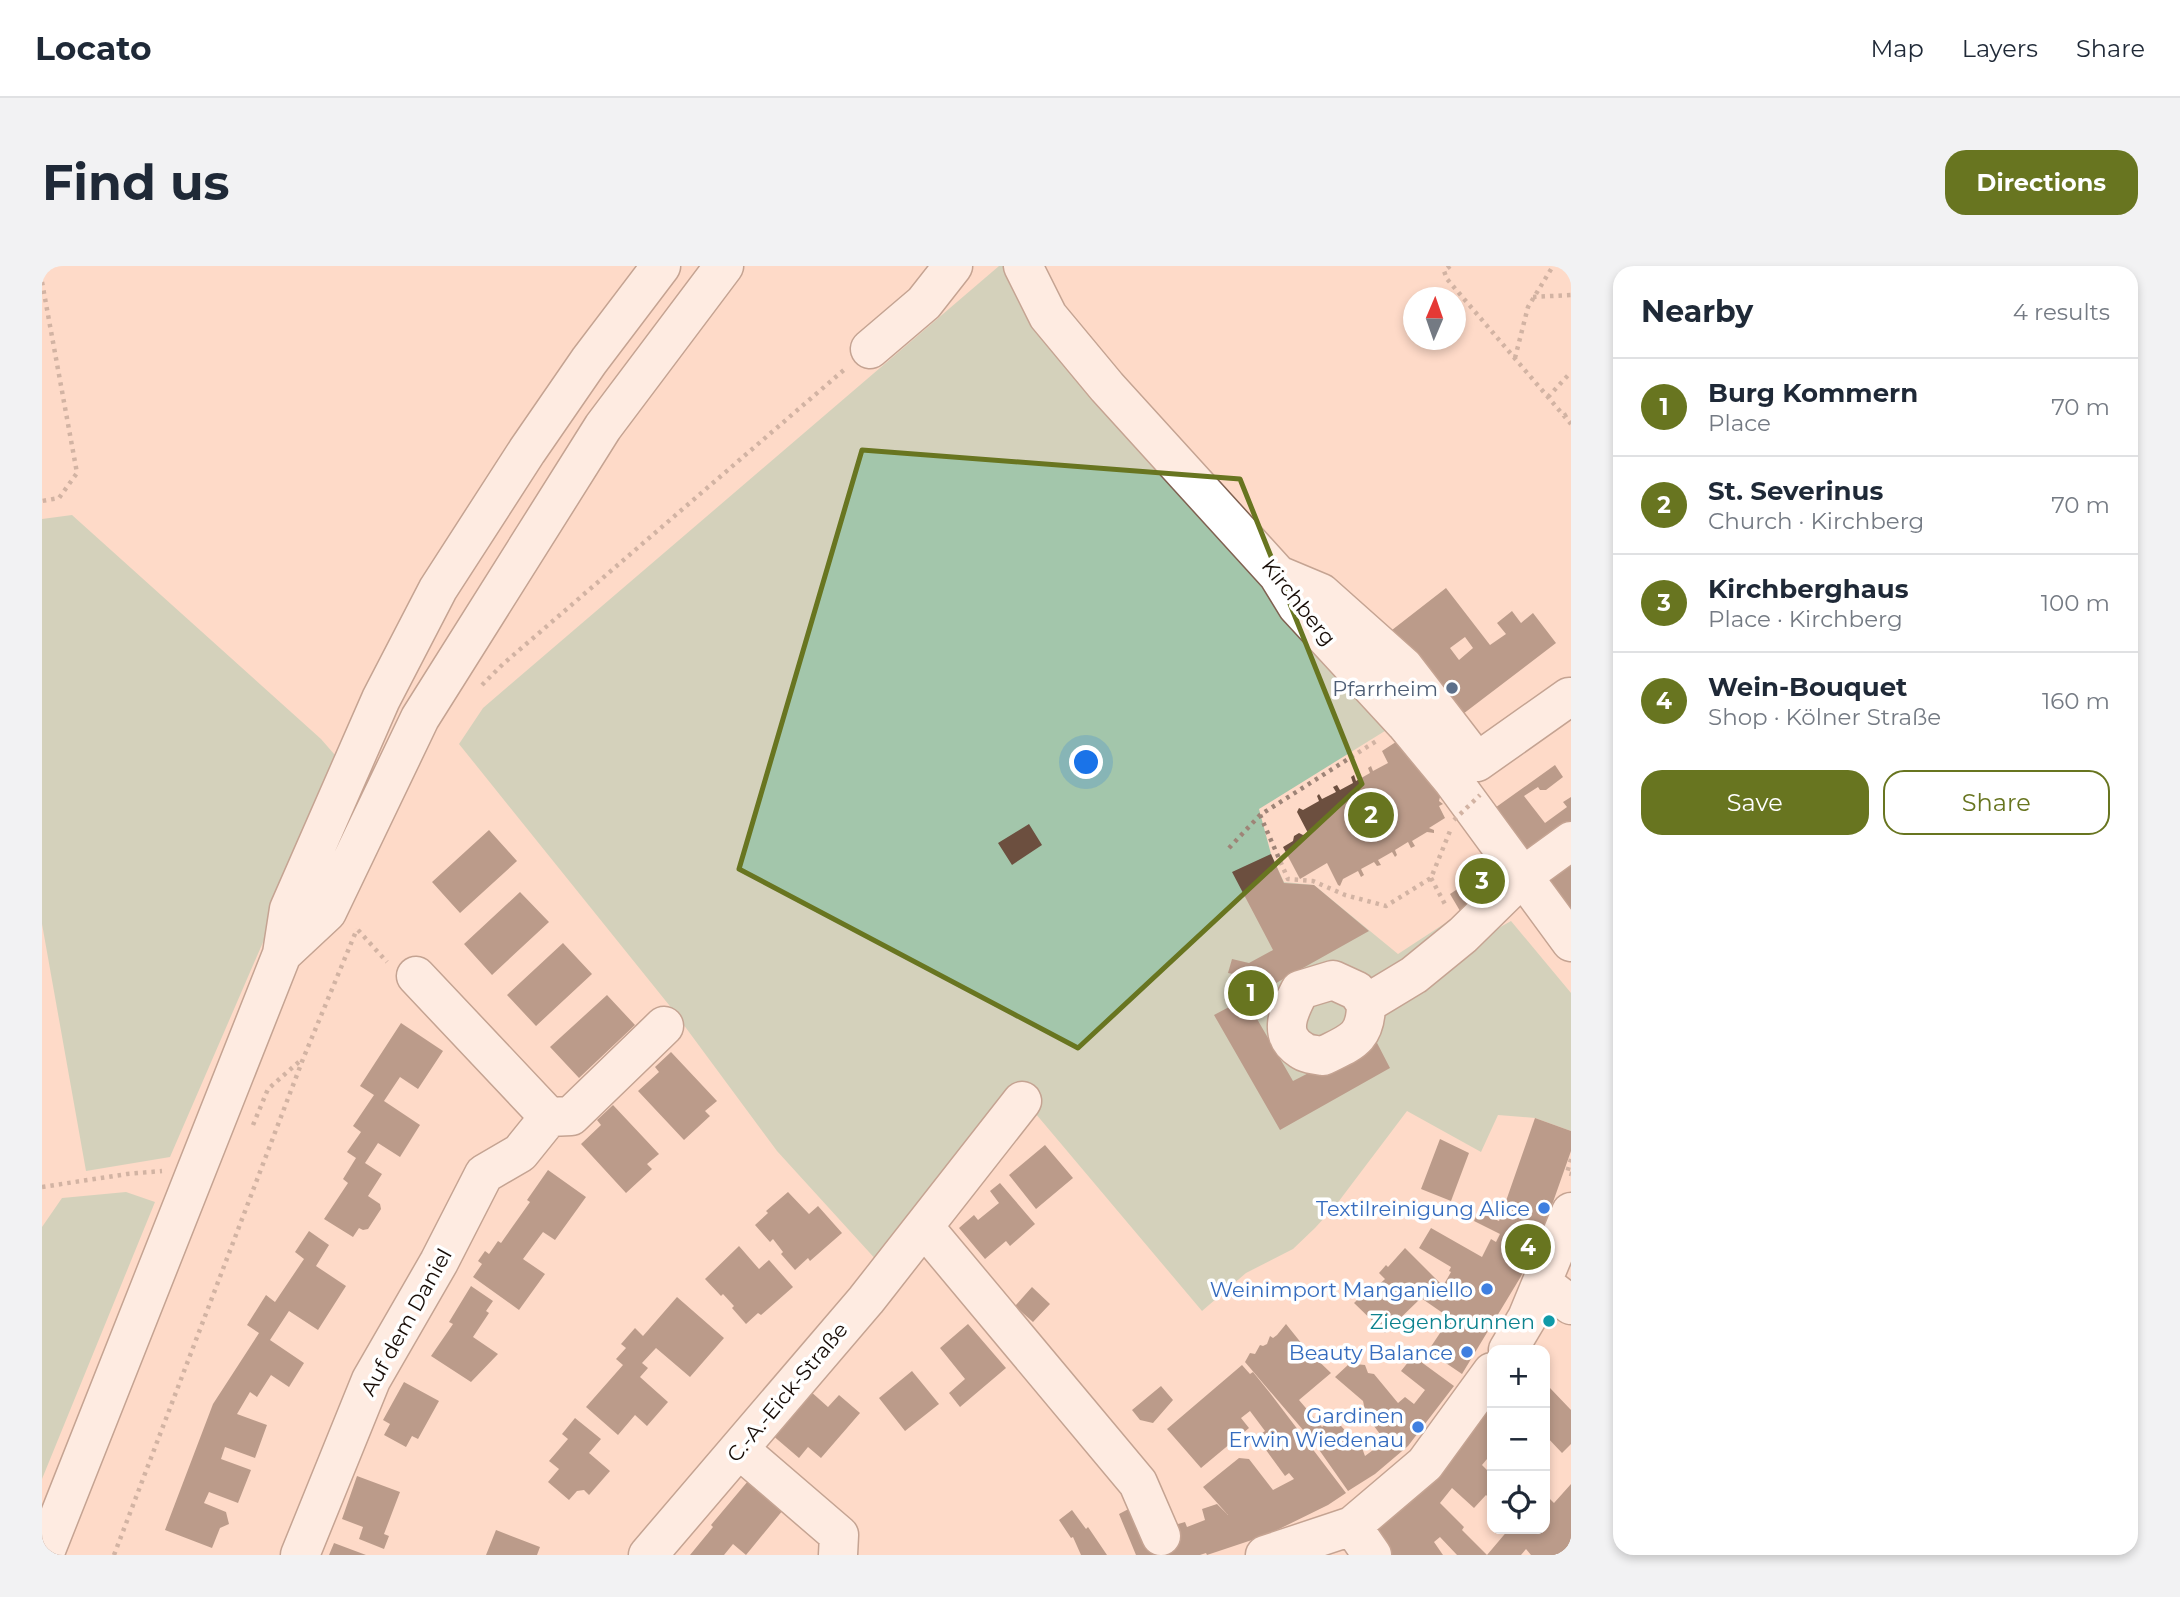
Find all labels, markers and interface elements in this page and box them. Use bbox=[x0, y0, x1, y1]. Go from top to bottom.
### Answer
text: Locato bbox=[35, 28, 152, 68]
text: Map bbox=[1870, 34, 1924, 63]
text: Layers bbox=[1962, 34, 2038, 63]
text: Share bbox=[2076, 34, 2145, 63]
button: Directions bbox=[1945, 150, 2138, 215]
text: Find us bbox=[42, 153, 230, 212]
north arrow bbox=[1403, 287, 1466, 350]
text: Nearby bbox=[1641, 293, 1753, 330]
text: 4 results bbox=[2013, 298, 2110, 326]
text: Burg Kommern bbox=[1708, 377, 1918, 409]
text: 1 bbox=[1659, 393, 1669, 421]
text: 70 m bbox=[2051, 393, 2110, 421]
text: Place bbox=[1708, 409, 1771, 437]
text: St. Severinus bbox=[1708, 475, 1883, 507]
text: 2 bbox=[1657, 491, 1671, 519]
text: 70 m bbox=[2051, 491, 2110, 519]
text: Church · Kirchberg bbox=[1708, 507, 1924, 535]
street label: Kirchberg bbox=[1257, 554, 1341, 650]
text: Kirchberghaus bbox=[1708, 573, 1909, 605]
text: 3 bbox=[1657, 589, 1671, 617]
text: 100 m bbox=[2041, 589, 2110, 617]
text: Place · Kirchberg bbox=[1708, 605, 1903, 633]
text: Wein-Bouquet bbox=[1708, 671, 1907, 703]
place label: Pfarrheim bbox=[1332, 676, 1438, 701]
marker: Pfarrheim bbox=[1444, 680, 1460, 696]
text: 4 bbox=[1656, 687, 1672, 715]
text: 160 m bbox=[2042, 687, 2110, 715]
text: Shop · Kölner Straße bbox=[1708, 703, 1941, 731]
your location bbox=[1069, 745, 1103, 779]
button: Save bbox=[1641, 770, 1869, 835]
button: Share bbox=[1883, 770, 2110, 835]
pin: 2 bbox=[1348, 789, 1394, 841]
pin: 3 bbox=[1459, 855, 1505, 907]
pin: 1 bbox=[1228, 967, 1274, 1019]
place label: Textilreinigung Alice bbox=[1316, 1196, 1530, 1221]
marker: Textilreinigung Alice bbox=[1536, 1200, 1552, 1216]
pin: 4 bbox=[1505, 1221, 1551, 1273]
street label: Auf dem Daniel bbox=[355, 1244, 457, 1400]
place label: Weinimport Manganiello bbox=[1210, 1277, 1473, 1302]
marker: Weinimport Manganiello bbox=[1479, 1281, 1495, 1297]
place label: Ziegenbrunnen bbox=[1370, 1309, 1535, 1334]
marker: Ziegenbrunnen bbox=[1541, 1313, 1557, 1329]
street label: C.-A.-Eick-Straße bbox=[721, 1317, 853, 1467]
place label: Beauty Balance bbox=[1289, 1340, 1453, 1365]
marker: Beauty Balance bbox=[1459, 1344, 1475, 1360]
map controls bbox=[1487, 1345, 1550, 1534]
button: + bbox=[1487, 1345, 1550, 1408]
place label: Gardinen Erwin Wiedenau bbox=[1228, 1403, 1404, 1452]
button: − bbox=[1487, 1408, 1550, 1471]
marker: Gardinen Erwin Wiedenau bbox=[1410, 1419, 1426, 1435]
button: locate bbox=[1487, 1471, 1550, 1534]

